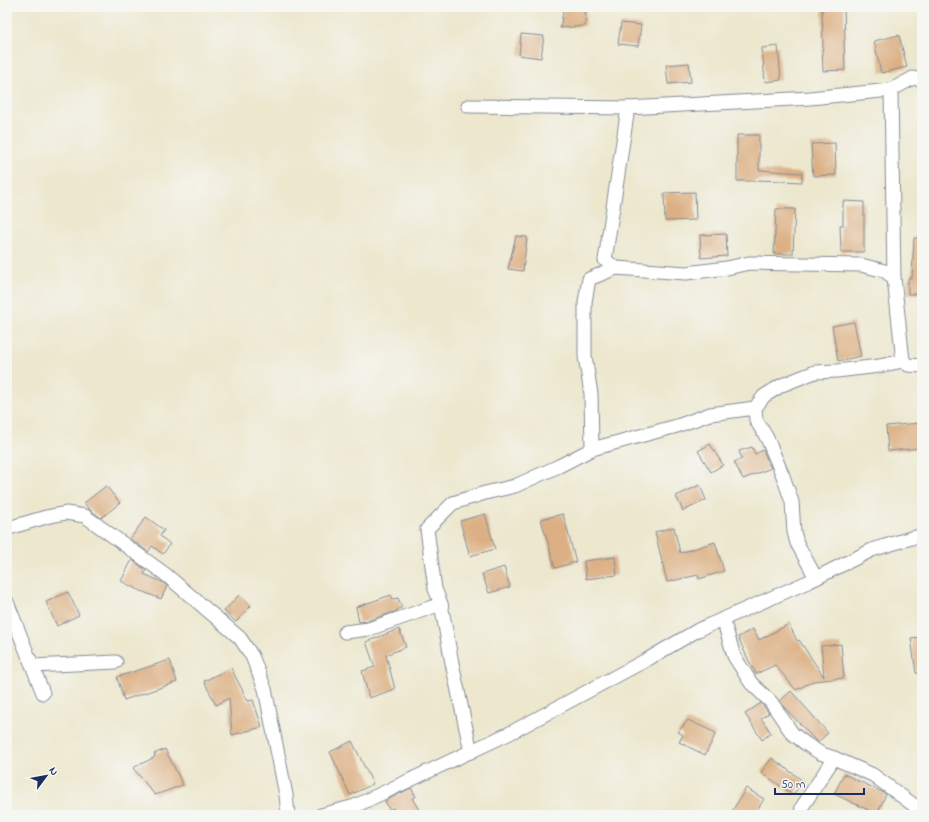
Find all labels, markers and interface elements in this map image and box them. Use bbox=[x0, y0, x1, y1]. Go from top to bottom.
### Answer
north arrow bbox=[26, 756, 66, 796]
text: N bbox=[45, 764, 62, 779]
scale bar bbox=[775, 770, 864, 796]
text: 50 m bbox=[781, 776, 805, 794]

